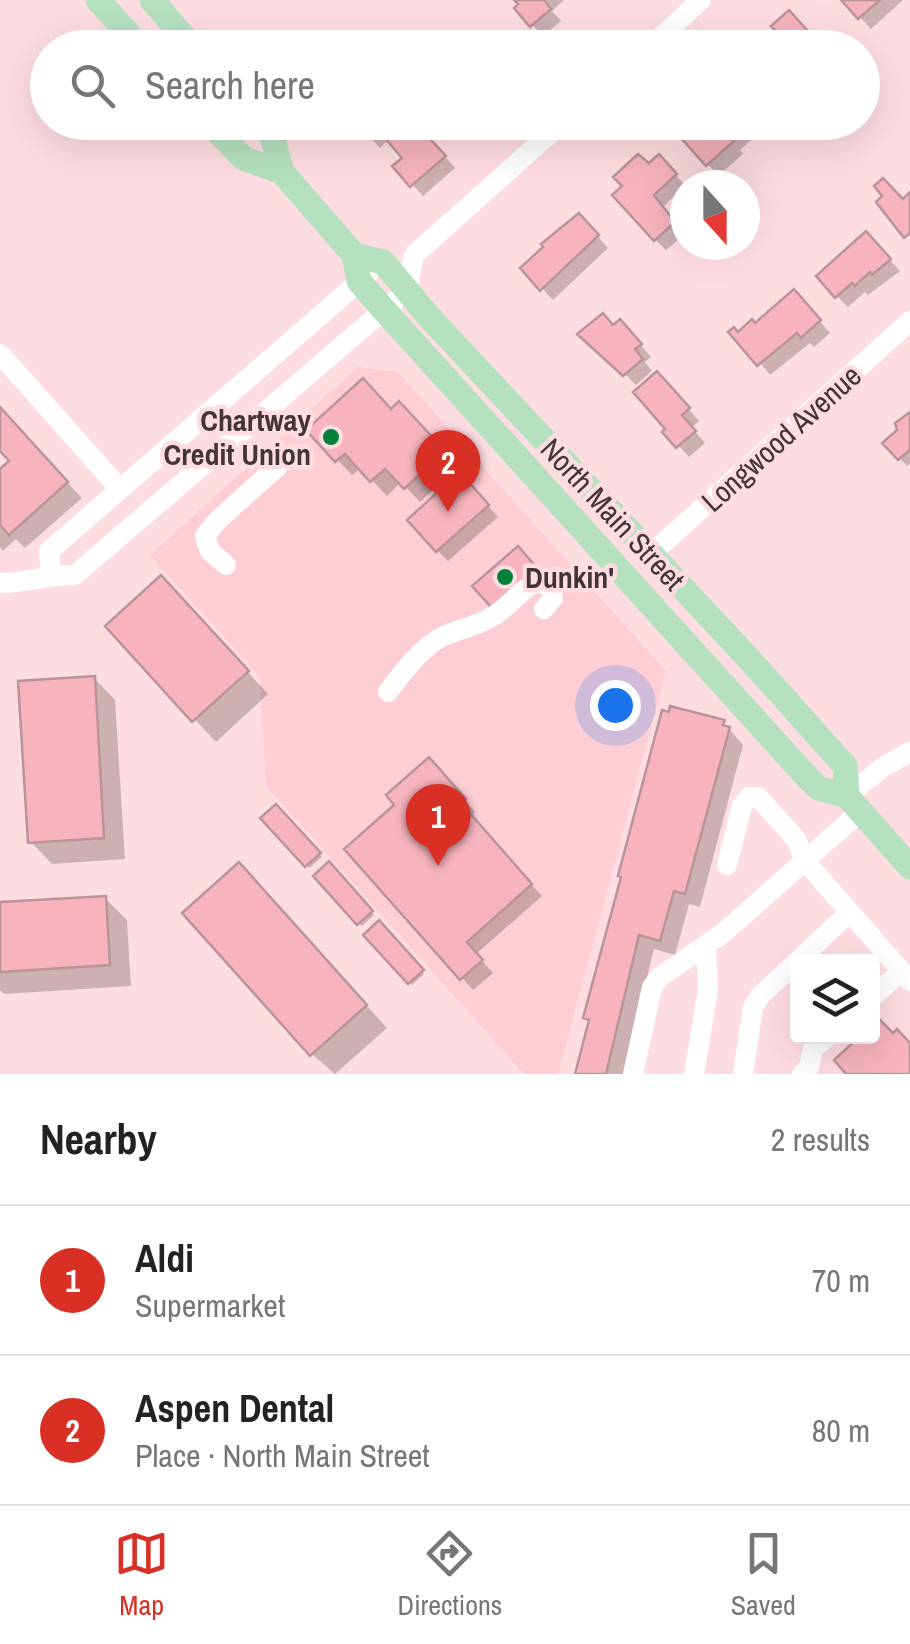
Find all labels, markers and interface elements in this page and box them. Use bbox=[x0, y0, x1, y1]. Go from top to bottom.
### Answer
search box bbox=[30, 30, 880, 140]
icon: search bbox=[65, 58, 120, 113]
text: Search here bbox=[145, 60, 315, 111]
north arrow bbox=[670, 170, 760, 260]
street label: Longwood Avenue bbox=[693, 356, 869, 520]
place label: Chartway Credit Union bbox=[163, 400, 311, 474]
marker: Chartway Credit Union bbox=[320, 426, 342, 448]
street label: North Main Street bbox=[532, 429, 694, 599]
pin: 2 bbox=[416, 430, 480, 512]
place label: Dunkin' bbox=[525, 557, 614, 597]
marker: Dunkin' bbox=[494, 566, 516, 588]
your location bbox=[590, 680, 641, 731]
pin: 1 bbox=[406, 784, 470, 866]
map controls bbox=[790, 954, 880, 1044]
button: layers bbox=[790, 954, 880, 1044]
text: Nearby bbox=[40, 1111, 157, 1167]
text: 2 results bbox=[771, 1118, 870, 1161]
text: Aldi bbox=[135, 1233, 194, 1284]
text: 1 bbox=[65, 1259, 80, 1302]
text: 70 m bbox=[812, 1259, 870, 1302]
text: Supermarket bbox=[135, 1284, 285, 1327]
text: Aspen Dental bbox=[135, 1383, 334, 1434]
text: 2 bbox=[65, 1409, 80, 1452]
text: 80 m bbox=[812, 1409, 870, 1452]
text: Place · North Main Street bbox=[135, 1434, 430, 1477]
tab: Map bbox=[114, 1526, 169, 1624]
tab: Directions bbox=[398, 1526, 502, 1624]
tab: Saved bbox=[731, 1526, 796, 1624]

